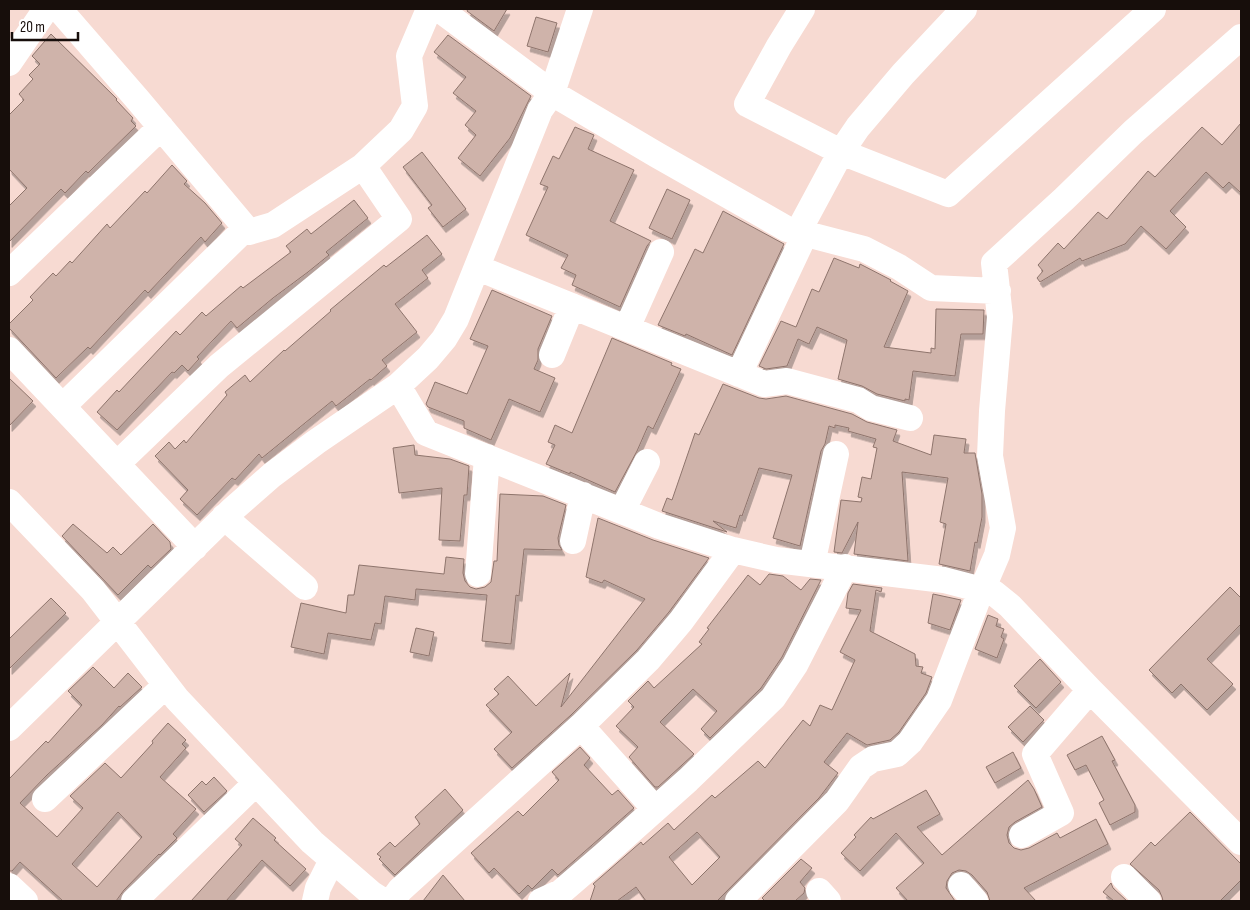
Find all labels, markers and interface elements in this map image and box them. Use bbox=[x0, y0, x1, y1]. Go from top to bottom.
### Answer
scale bar bbox=[12, 10, 79, 42]
text: 20 m bbox=[20, 18, 45, 37]

